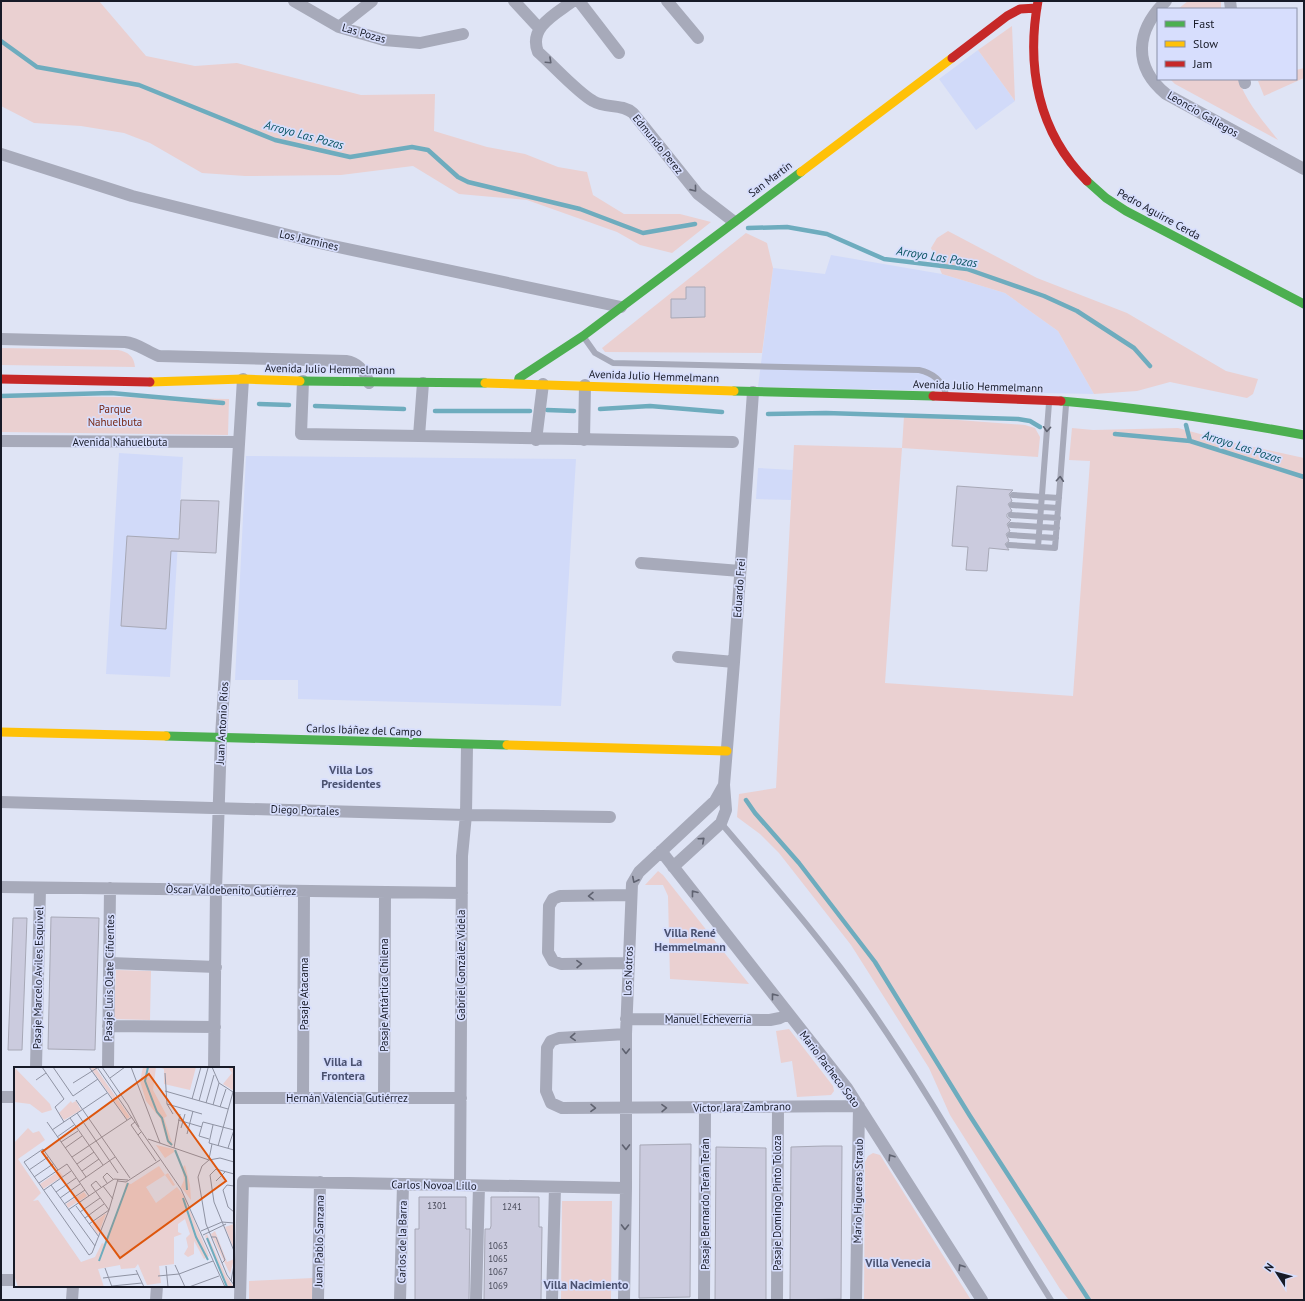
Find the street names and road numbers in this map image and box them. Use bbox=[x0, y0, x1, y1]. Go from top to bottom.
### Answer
street label: Las Pozas bbox=[340, 20, 388, 46]
street label: Leoncio Gallegos bbox=[1165, 88, 1241, 140]
street label: Edmundo Perez bbox=[630, 111, 686, 177]
street label: San Martín bbox=[745, 158, 795, 200]
street label: Pedro Aguirre Cerda bbox=[1115, 185, 1203, 243]
street label: Los Jazmines bbox=[278, 226, 340, 254]
street label: Avenida Julio Hemmelmann bbox=[265, 361, 395, 377]
street label: Avenida Julio Hemmelmann bbox=[589, 367, 719, 385]
street label: Avenida Julio Hemmelmann bbox=[913, 377, 1043, 395]
street label: Avenida Nahuelbuta bbox=[73, 435, 167, 449]
street label: Eduardo Frei bbox=[730, 558, 748, 618]
street label: Juan Antonio Ríos bbox=[213, 681, 231, 766]
street label: Carlos Ibáñez del Campo bbox=[306, 721, 422, 739]
street label: Diego Portales bbox=[270, 802, 340, 818]
street label: Òscar Valdebenito Gutiérrez bbox=[166, 882, 296, 898]
street label: Pasaje Marcelo Aviles Esquivel bbox=[30, 906, 46, 1049]
street label: Gabriel González Videla bbox=[454, 910, 468, 1020]
street label: Pasaje Luis Olate Cifuentes bbox=[101, 914, 117, 1042]
street label: Pasaje Antártica Chilena bbox=[377, 938, 391, 1052]
street label: Los Notros bbox=[620, 946, 636, 996]
street label: Pasaje Atacama bbox=[297, 958, 311, 1030]
street label: Manuel Echeverría bbox=[665, 1012, 751, 1026]
street label: Mario Pacheco Soto bbox=[797, 1028, 863, 1110]
street label: Hernán Valencia Gutiérrez bbox=[286, 1091, 408, 1105]
street label: Víctor Jara Zambrano bbox=[692, 1099, 791, 1115]
street label: Pasaje Domingo Pinto Toloza bbox=[770, 1135, 784, 1271]
street label: Pasaje Bernardo Terán Terán bbox=[698, 1138, 712, 1270]
street label: Mario Higueras Straub bbox=[850, 1138, 866, 1244]
street label: Carlos Novoa Lillo bbox=[391, 1177, 477, 1193]
street label: Juan Pablo Sanzana bbox=[311, 1195, 327, 1288]
street label: Carlos de la Barra bbox=[394, 1200, 410, 1284]

